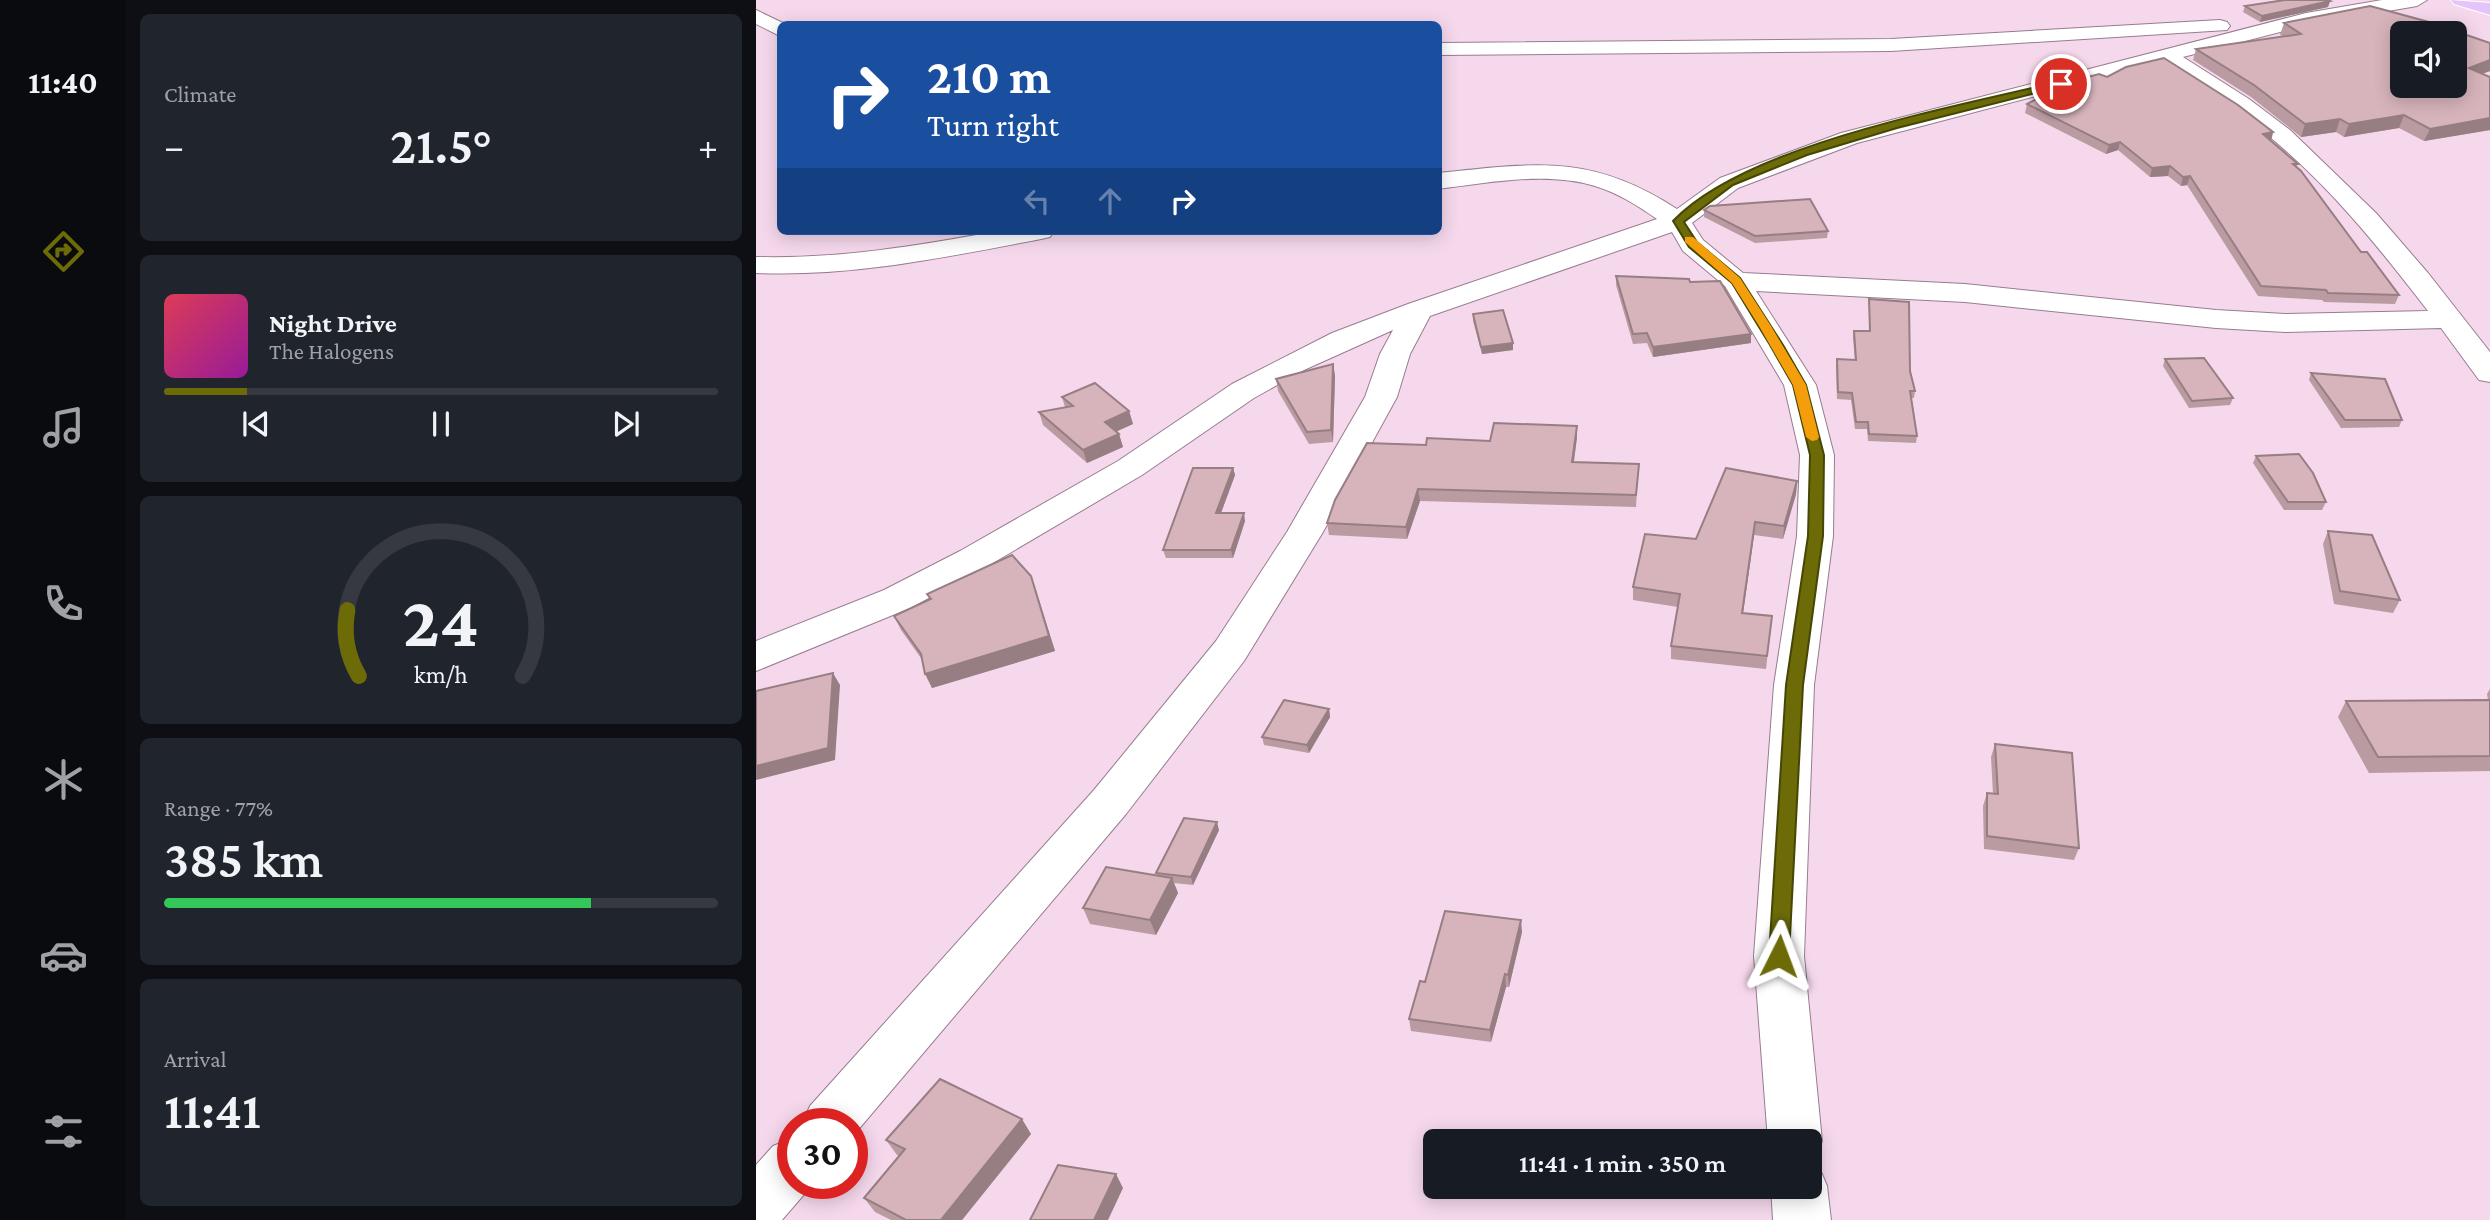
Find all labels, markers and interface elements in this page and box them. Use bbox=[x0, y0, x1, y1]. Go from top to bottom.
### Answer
map controls bbox=[2390, 21, 2467, 98]
button: sound bbox=[2390, 21, 2467, 98]
icon: right bbox=[812, 49, 903, 140]
text: 210 m bbox=[927, 49, 1051, 104]
pin bbox=[2031, 54, 2091, 114]
text: 11:40 bbox=[28, 64, 98, 100]
icon: arrive bbox=[2042, 65, 2080, 103]
text: Climate bbox=[164, 81, 236, 107]
text: Turn right bbox=[927, 107, 1059, 143]
text: 21.5° bbox=[390, 116, 492, 174]
text: − bbox=[164, 125, 184, 167]
text: + bbox=[698, 125, 718, 167]
icon: left bbox=[1018, 182, 1056, 220]
icon: ahead bbox=[1091, 182, 1129, 220]
icon: right bbox=[1164, 182, 1202, 220]
icon: directions bbox=[39, 227, 88, 276]
text: Night Drive bbox=[269, 309, 397, 338]
text: The Halogens bbox=[269, 338, 394, 364]
icon: music bbox=[39, 403, 88, 452]
icon: previous bbox=[237, 405, 275, 443]
icon: pause bbox=[422, 405, 460, 443]
icon: next bbox=[607, 405, 645, 443]
icon: phone bbox=[39, 579, 88, 628]
text: 24 bbox=[403, 581, 479, 662]
text: km/h bbox=[414, 661, 468, 688]
icon: climate bbox=[39, 755, 88, 804]
text: Range · 77% bbox=[164, 795, 273, 821]
text: 385 km bbox=[164, 830, 323, 888]
position arrow bbox=[1742, 919, 1816, 993]
icon: car bbox=[39, 931, 88, 980]
text: Arrival bbox=[164, 1046, 227, 1072]
text: 11:41 bbox=[164, 1081, 261, 1139]
icon: filters bbox=[39, 1107, 88, 1156]
speed limit sign: 30 bbox=[777, 1108, 868, 1199]
text: 11:41 · 1 min · 350 m bbox=[1519, 1149, 1726, 1178]

